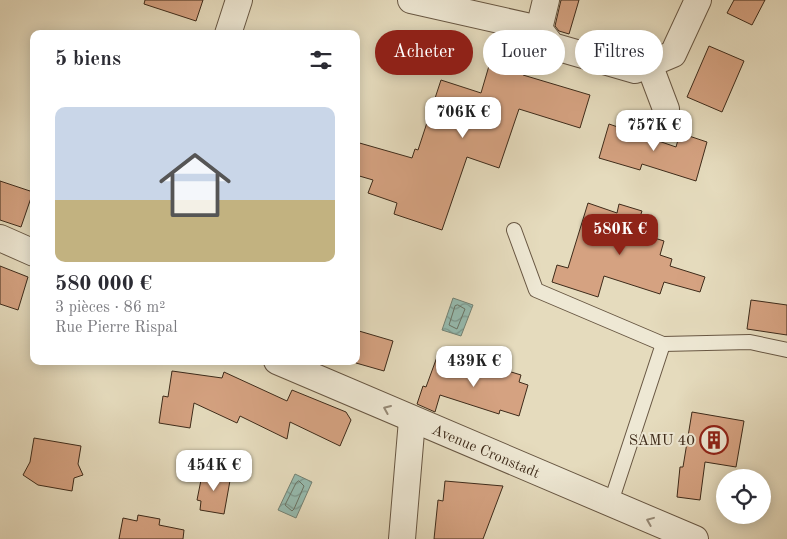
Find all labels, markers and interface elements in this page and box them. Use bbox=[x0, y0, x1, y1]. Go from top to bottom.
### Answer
chip: Acheter bbox=[375, 30, 473, 75]
chip: Louer bbox=[483, 30, 565, 75]
chip: Filtres bbox=[575, 30, 663, 75]
icon: filters bbox=[307, 46, 335, 74]
text: 5 biens bbox=[55, 49, 121, 70]
pin: 706K € bbox=[422, 96, 504, 139]
text: 706K € bbox=[436, 105, 490, 121]
pin: 757K € bbox=[613, 110, 695, 152]
text: 757K € bbox=[627, 118, 681, 134]
icon: home bbox=[150, 140, 240, 230]
pin: 580K € bbox=[579, 214, 661, 256]
text: 580K € bbox=[593, 222, 647, 238]
text: 580 000 € bbox=[55, 274, 152, 295]
text: 3 pièces · 86 m² bbox=[55, 300, 165, 316]
text: Rue Pierre Rispal bbox=[55, 320, 178, 336]
pin: 439K € bbox=[433, 346, 515, 388]
text: 439K € bbox=[447, 354, 501, 370]
one-way arrow bbox=[383, 404, 392, 415]
street label: Avenue Cronstadt bbox=[429, 423, 542, 482]
building icon: SAMU 40 bbox=[699, 425, 729, 455]
place label: SAMU 40 bbox=[629, 434, 695, 449]
pin: 454K € bbox=[173, 450, 255, 492]
text: 454K € bbox=[187, 458, 241, 474]
map controls bbox=[716, 469, 771, 524]
button: locate bbox=[716, 469, 771, 524]
one-way arrow bbox=[646, 516, 654, 526]

